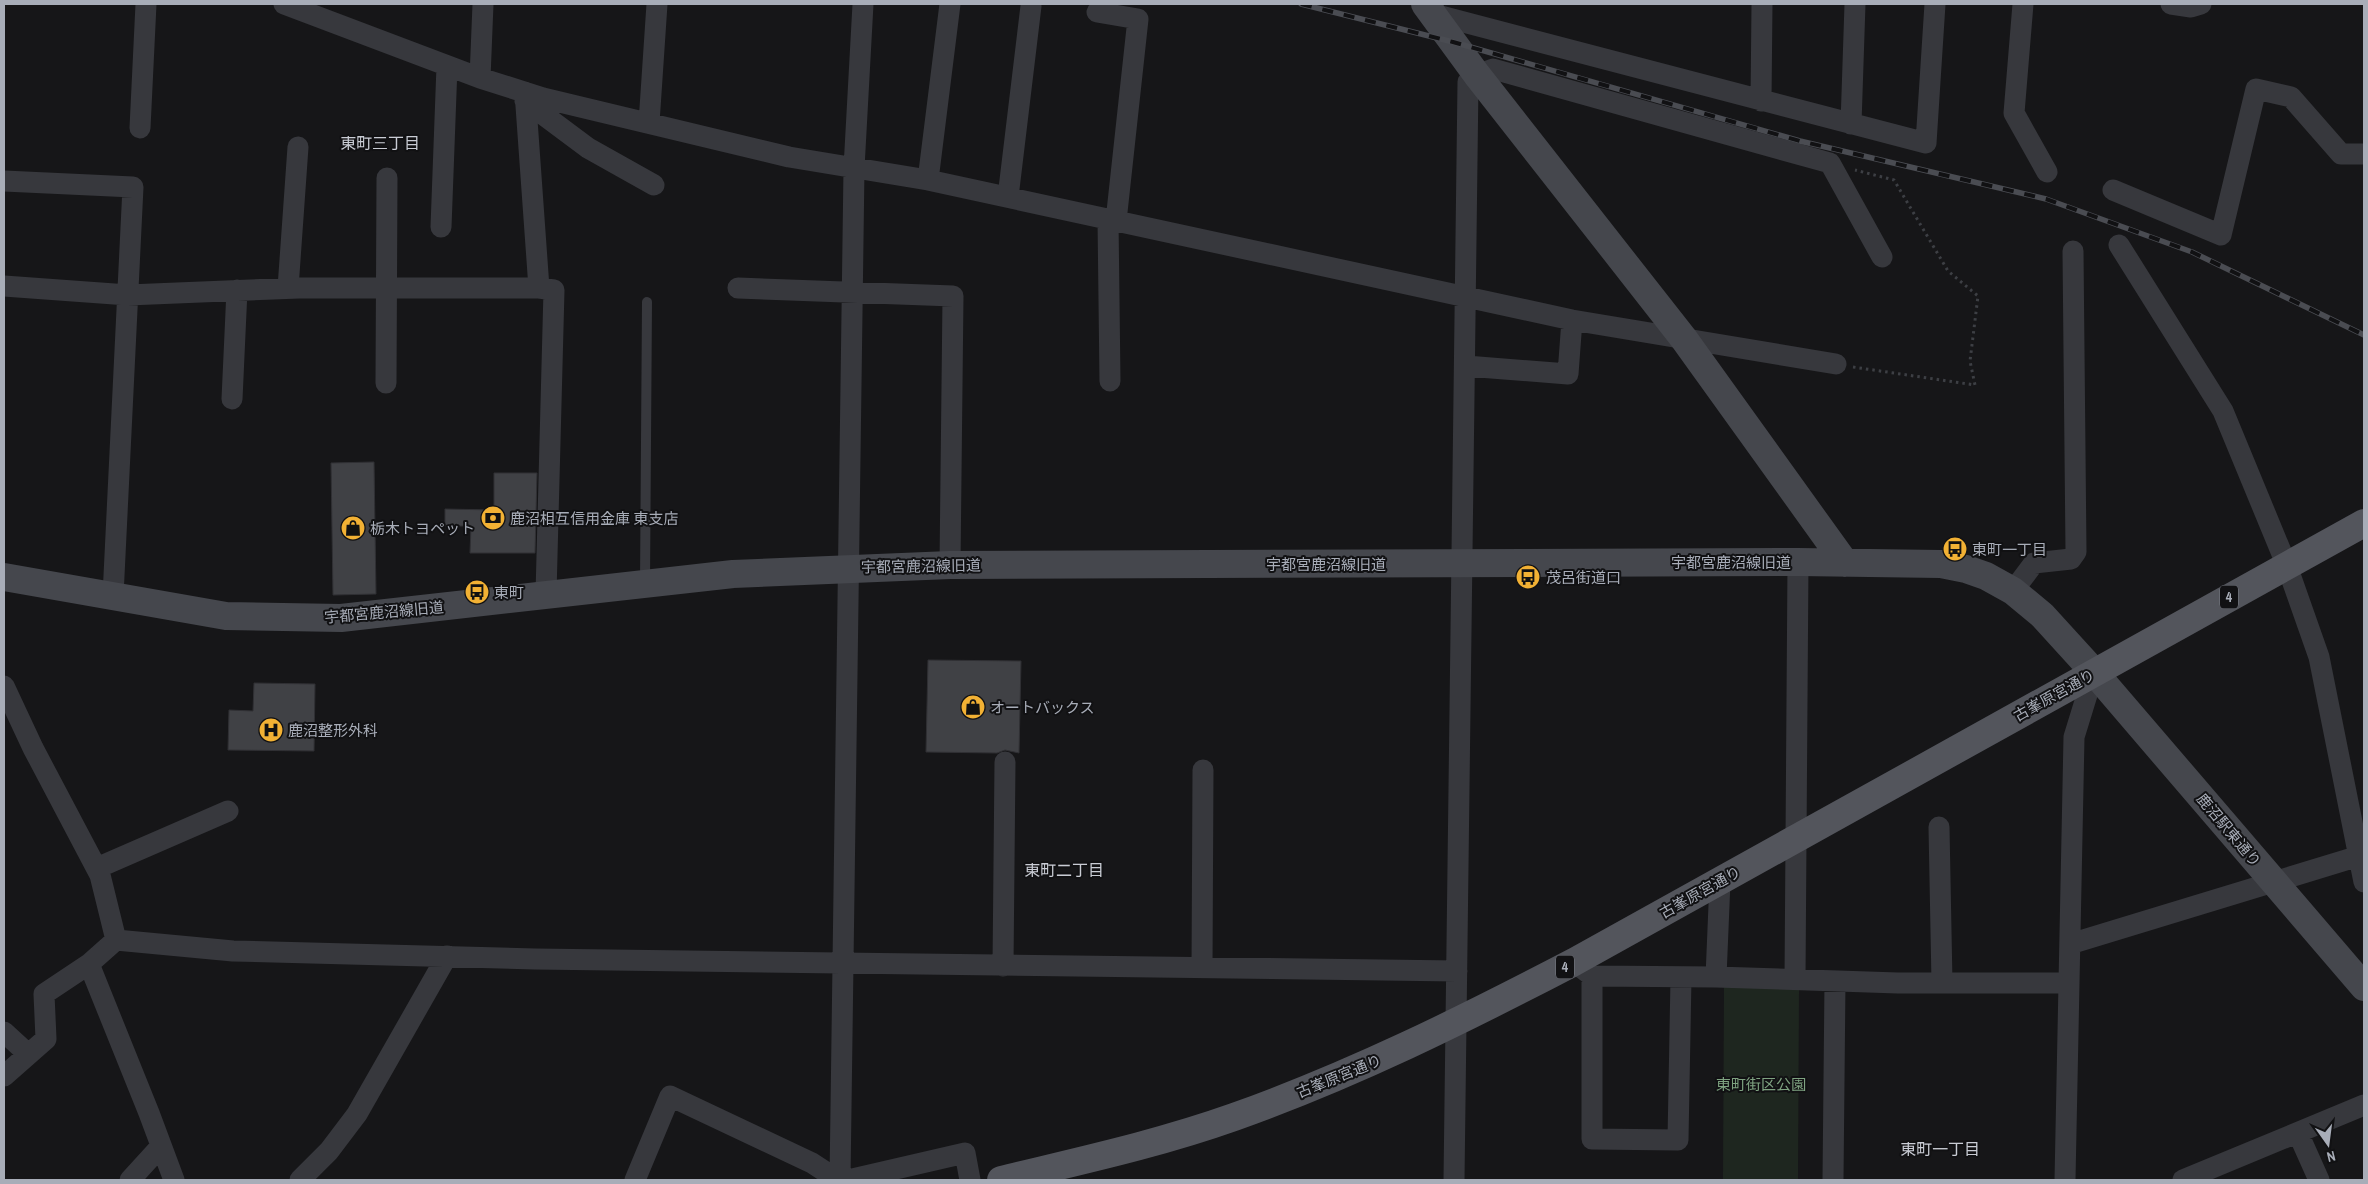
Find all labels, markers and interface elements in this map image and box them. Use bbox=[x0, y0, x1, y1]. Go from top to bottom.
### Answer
district label: 東町三丁目 bbox=[340, 132, 420, 154]
bank icon: 鹿沼相互信用金庫 東支店 bbox=[480, 505, 506, 531]
place label: 鹿沼相互信用金庫 東支店 bbox=[510, 508, 678, 529]
shop icon: 栃木トヨペット bbox=[340, 515, 366, 541]
place label: 栃木トヨペット bbox=[370, 518, 475, 539]
bus stop icon: 東町一丁目 bbox=[1942, 536, 1968, 562]
place label: 東町一丁目 bbox=[1972, 539, 2047, 560]
street label: 宇都宮鹿沼線旧道 bbox=[1671, 552, 1791, 573]
street label: 宇都宮鹿沼線旧道 bbox=[861, 554, 981, 578]
street label: 宇都宮鹿沼線旧道 bbox=[1266, 554, 1386, 575]
bus stop icon: 茂呂街道口 bbox=[1515, 564, 1541, 590]
place label: 茂呂街道口 bbox=[1546, 567, 1621, 588]
bus stop icon: 東町 bbox=[464, 579, 490, 605]
place label: 東町 bbox=[494, 582, 524, 603]
road number: 4 bbox=[2220, 586, 2238, 608]
street label: 宇都宮鹿沼線旧道 bbox=[323, 596, 445, 628]
street label: 古峯原宮通り bbox=[2010, 664, 2098, 726]
shop icon: オートバックス bbox=[960, 694, 986, 720]
place label: オートバックス bbox=[990, 697, 1095, 718]
hospital icon: 鹿沼整形外科 bbox=[258, 717, 284, 743]
place label: 鹿沼整形外科 bbox=[288, 720, 378, 741]
street label: 鹿沼駅東通り bbox=[2192, 789, 2266, 871]
district label: 東町二丁目 bbox=[1024, 859, 1104, 881]
street label: 古峯原宮通り bbox=[1656, 861, 1744, 923]
road number: 4 bbox=[1556, 956, 1574, 979]
street label: 古峯原宮通り bbox=[1293, 1049, 1385, 1103]
park label: 東町街区公園 bbox=[1716, 1074, 1806, 1095]
north arrow bbox=[2303, 1119, 2353, 1169]
district label: 東町一丁目 bbox=[1900, 1138, 1980, 1160]
text: N bbox=[2325, 1147, 2337, 1166]

